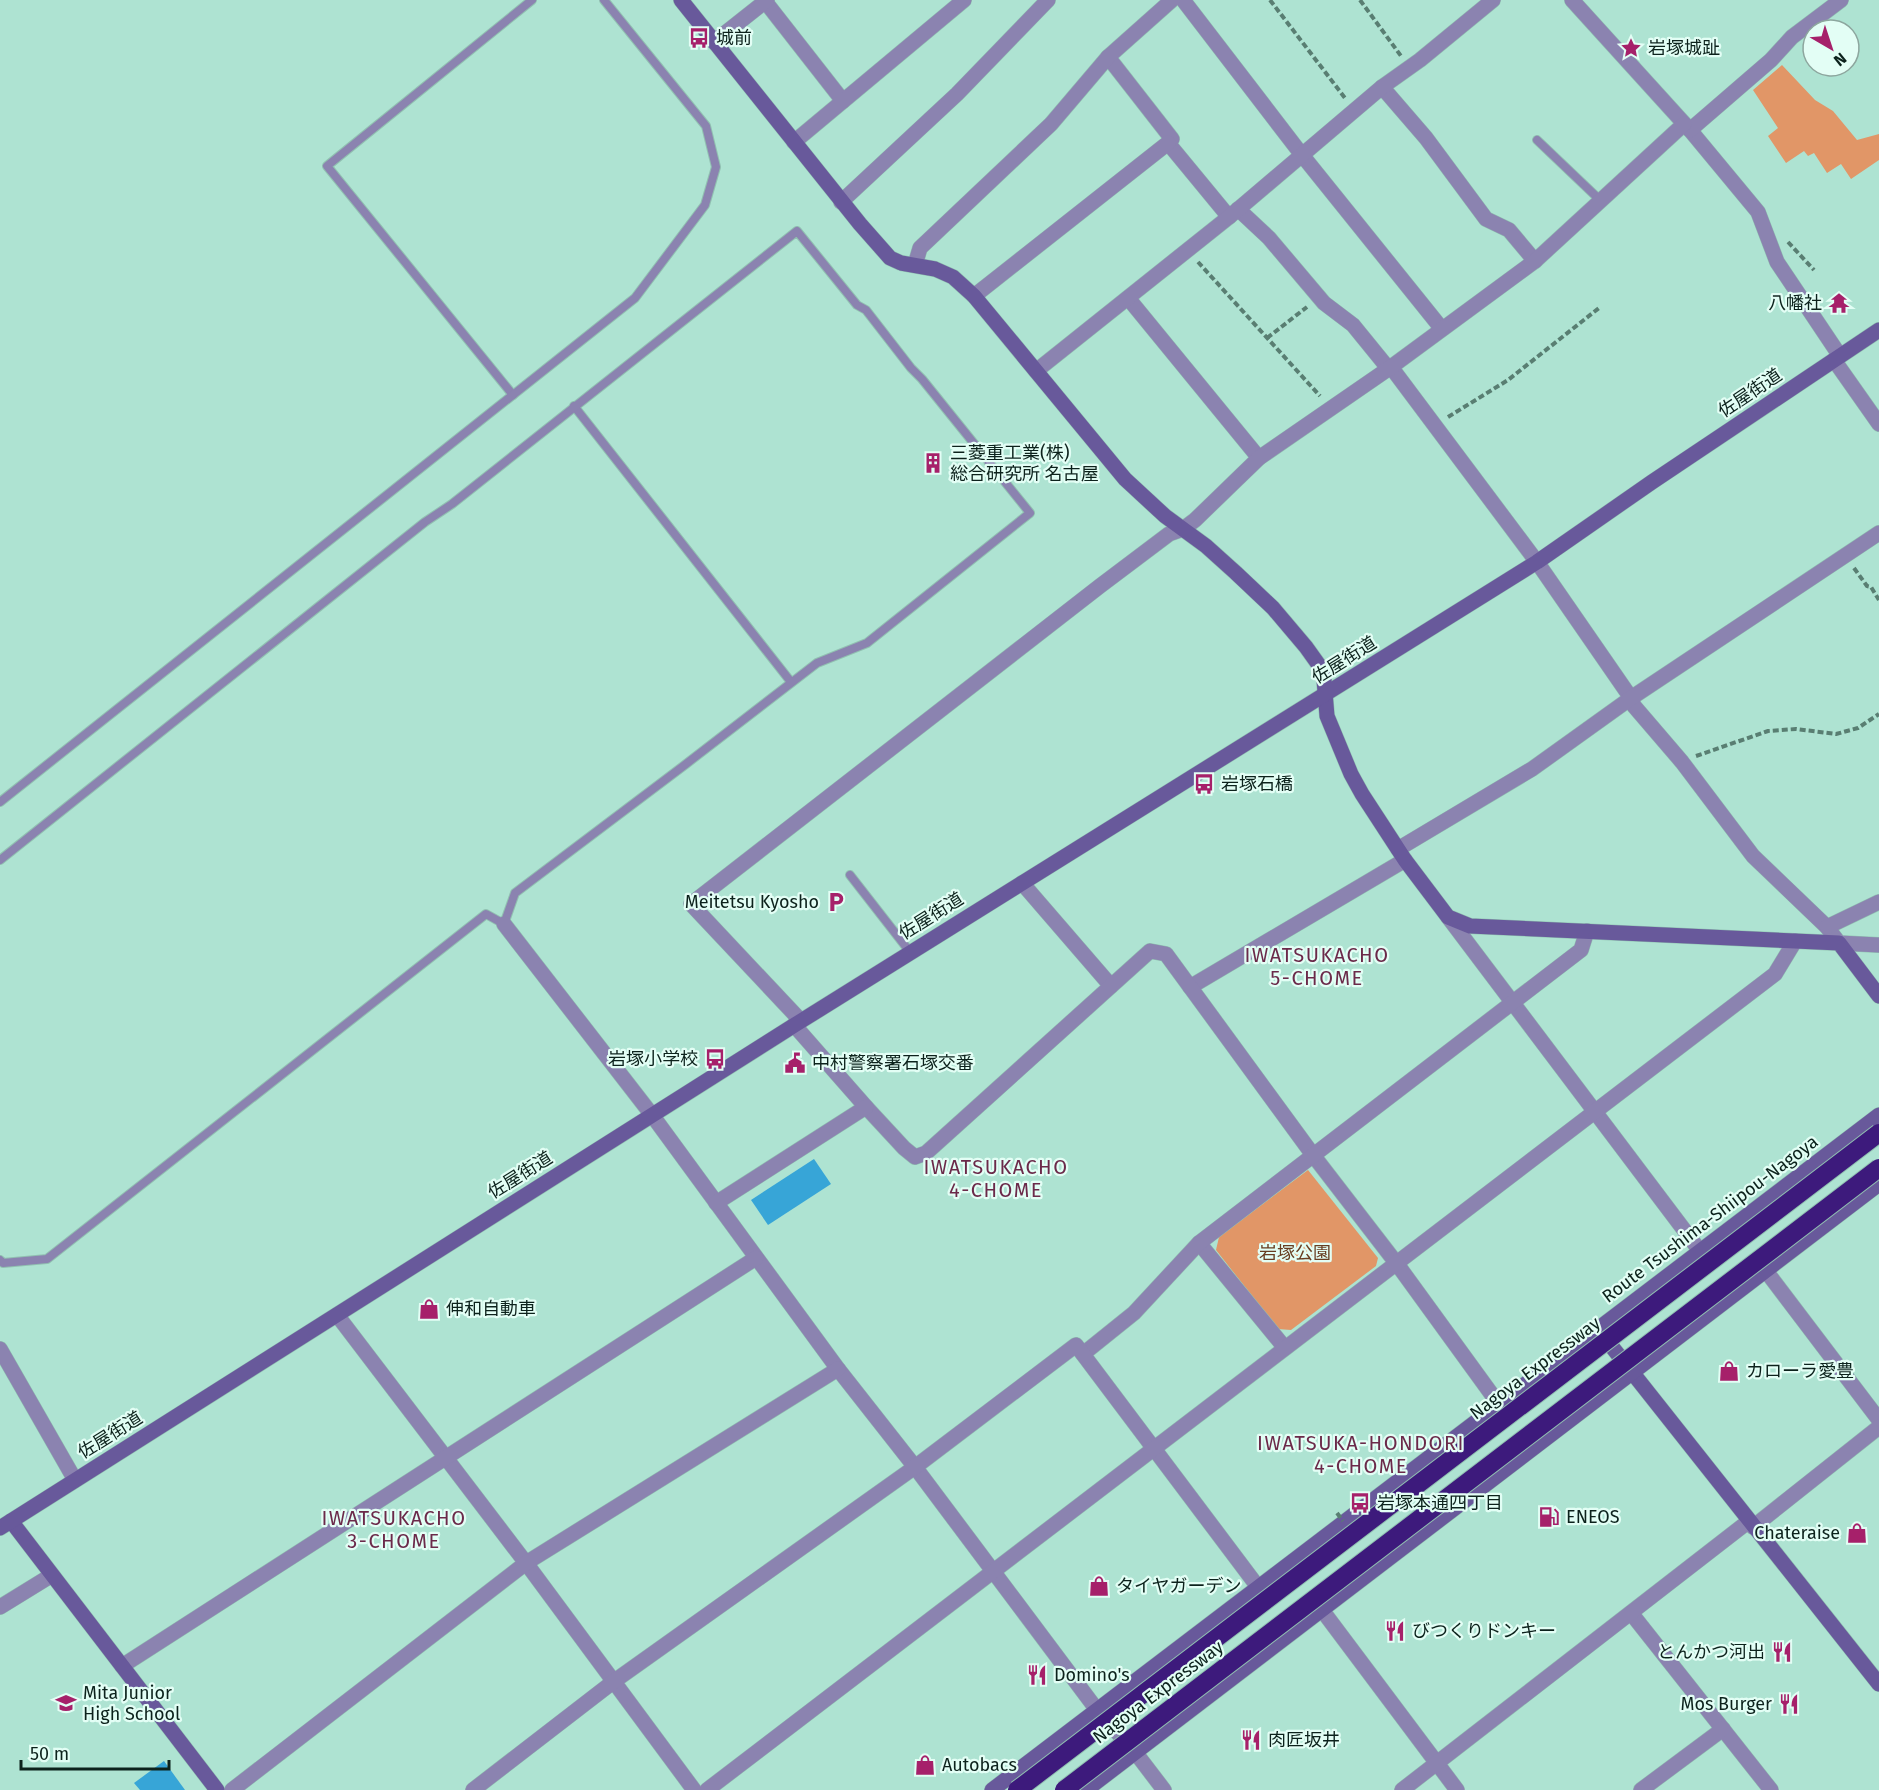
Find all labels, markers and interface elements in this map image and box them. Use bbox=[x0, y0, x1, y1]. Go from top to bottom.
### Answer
north arrow bbox=[1801, 18, 1861, 78]
bus stop icon: 城前 bbox=[687, 26, 711, 50]
place label: 城前 bbox=[716, 27, 752, 49]
place icon: 岩塚城趾 bbox=[1619, 36, 1643, 60]
place label: 岩塚城趾 bbox=[1648, 37, 1720, 59]
text: N bbox=[1830, 49, 1850, 70]
temple icon: 八幡社 bbox=[1827, 291, 1851, 315]
place label: 八幡社 bbox=[1768, 292, 1822, 314]
street label: 佐屋街道 bbox=[1714, 364, 1786, 422]
place label: 三菱重工業(株) 総合研究所 名古屋 bbox=[950, 442, 1099, 485]
building icon: 三菱重工業(株) 総合研究所 名古屋 bbox=[921, 451, 945, 475]
street label: 佐屋街道 bbox=[1308, 632, 1380, 688]
bus stop icon: 岩塚石橋 bbox=[1192, 772, 1216, 796]
place label: 岩塚石橋 bbox=[1221, 773, 1293, 795]
street label: 佐屋街道 bbox=[895, 888, 967, 944]
parking icon: Meitetsu Kyosho bbox=[824, 890, 848, 914]
place label: Meitetsu Kyosho bbox=[685, 891, 819, 913]
district label: IWATSUKACHO 5-CHOME bbox=[1244, 943, 1390, 990]
bus stop icon: 岩塚小学校 bbox=[703, 1047, 727, 1071]
place label: 岩塚小学校 bbox=[608, 1048, 698, 1070]
public building icon: 中村警察署石塚交番 bbox=[783, 1051, 807, 1075]
place label: 中村警察署石塚交番 bbox=[812, 1052, 974, 1074]
street label: Route Tsushima-Shiipou-Nagoya bbox=[1598, 1131, 1822, 1307]
street label: 佐屋街道 bbox=[484, 1147, 556, 1203]
district label: IWATSUKACHO 4-CHOME bbox=[923, 1155, 1069, 1202]
park label: 岩塚公園 bbox=[1259, 1242, 1331, 1264]
shop icon: 伸和自動車 bbox=[417, 1297, 441, 1321]
place label: 伸和自動車 bbox=[446, 1298, 536, 1320]
street label: Nagoya Expressway bbox=[1466, 1312, 1605, 1424]
shop icon: カローラ愛豊 bbox=[1717, 1359, 1741, 1383]
place label: カローラ愛豊 bbox=[1746, 1360, 1854, 1382]
street label: 佐屋街道 bbox=[74, 1407, 146, 1463]
district label: IWATSUKA-HONDORI 4-CHOME bbox=[1257, 1431, 1465, 1478]
bus stop icon: 岩塚本通四丁目 bbox=[1348, 1491, 1372, 1515]
place label: 岩塚本通四丁目 bbox=[1377, 1492, 1503, 1514]
fuel station icon: ENEOS bbox=[1537, 1505, 1561, 1529]
district label: IWATSUKACHO 3-CHOME bbox=[321, 1506, 467, 1553]
place label: ENEOS bbox=[1566, 1506, 1620, 1528]
shop icon: Chateraise bbox=[1845, 1521, 1869, 1545]
place label: Chateraise bbox=[1754, 1522, 1840, 1544]
shop icon: タイヤガーデン bbox=[1087, 1574, 1111, 1598]
place label: タイヤガーデン bbox=[1116, 1575, 1241, 1597]
restaurant icon: びつくりドンキー bbox=[1383, 1619, 1407, 1643]
place label: びつくりドンキー bbox=[1412, 1620, 1556, 1642]
street label: Nagoya Expressway bbox=[1089, 1636, 1228, 1748]
restaurant icon: とんかつ河出 bbox=[1770, 1640, 1794, 1664]
place label: とんかつ河出 bbox=[1657, 1641, 1765, 1663]
restaurant icon: Domino's bbox=[1025, 1663, 1049, 1687]
place label: Domino's bbox=[1054, 1664, 1130, 1686]
place label: Mita Junior High School bbox=[83, 1682, 180, 1725]
school or university icon: Mita Junior High School bbox=[54, 1691, 78, 1715]
restaurant icon: Mos Burger bbox=[1777, 1692, 1801, 1716]
place label: Mos Burger bbox=[1680, 1693, 1772, 1715]
restaurant icon: 肉匠坂井 bbox=[1239, 1728, 1263, 1752]
place label: 肉匠坂井 bbox=[1268, 1729, 1340, 1751]
scale bar bbox=[21, 1733, 170, 1771]
text: 50 m bbox=[30, 1743, 69, 1765]
shop icon: Autobacs bbox=[913, 1753, 937, 1777]
place label: Autobacs bbox=[942, 1754, 1017, 1776]

